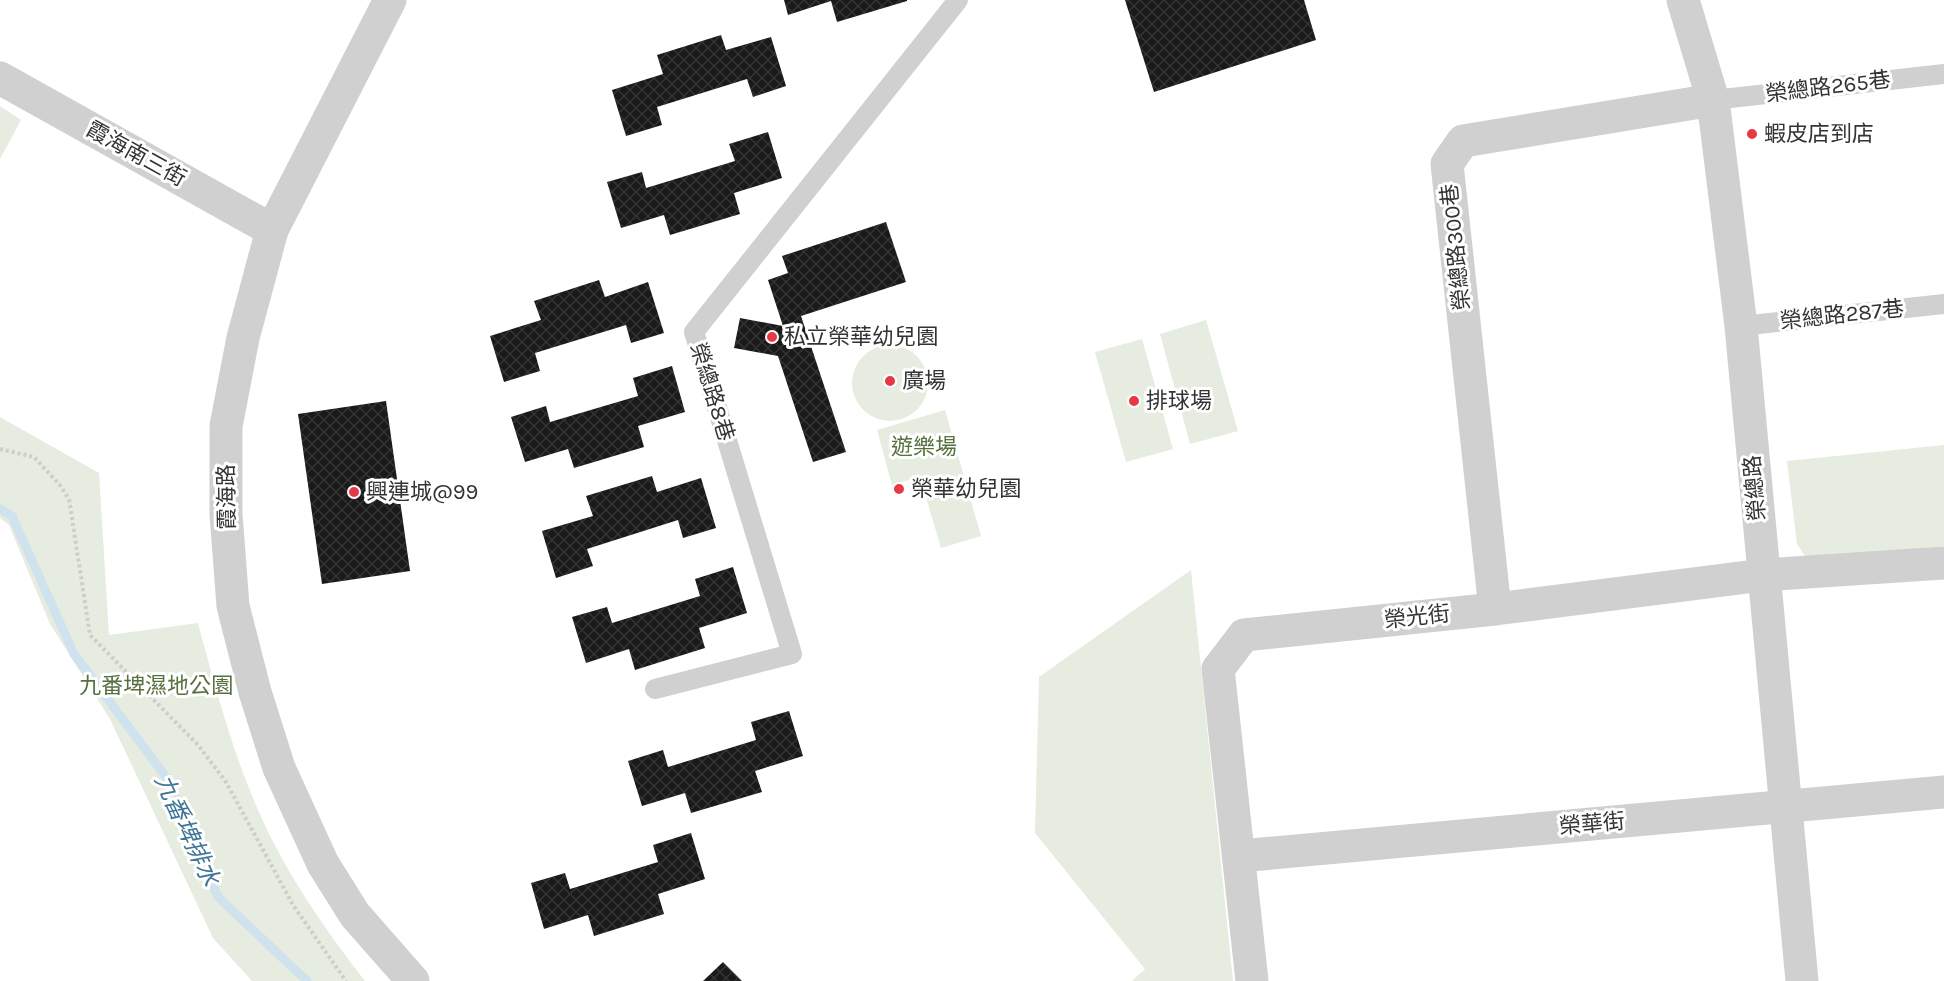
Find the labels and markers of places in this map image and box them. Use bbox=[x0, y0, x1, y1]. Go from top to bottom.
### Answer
place label: 蝦皮店到店 bbox=[1764, 121, 1874, 147]
marker: 蝦皮店到店 bbox=[1745, 127, 1759, 141]
place label: 私立榮華幼兒園 bbox=[784, 324, 938, 350]
marker: 私立榮華幼兒園 bbox=[765, 330, 779, 344]
place label: 廣場 bbox=[902, 368, 946, 394]
marker: 廣場 bbox=[883, 374, 897, 388]
place label: 排球場 bbox=[1146, 388, 1212, 414]
marker: 排球場 bbox=[1127, 394, 1141, 408]
place label: 榮華幼兒園 bbox=[911, 476, 1021, 502]
place label: 興連城@99 bbox=[366, 479, 478, 505]
marker: 榮華幼兒園 bbox=[892, 482, 906, 496]
marker: 興連城@99 bbox=[347, 485, 361, 499]

